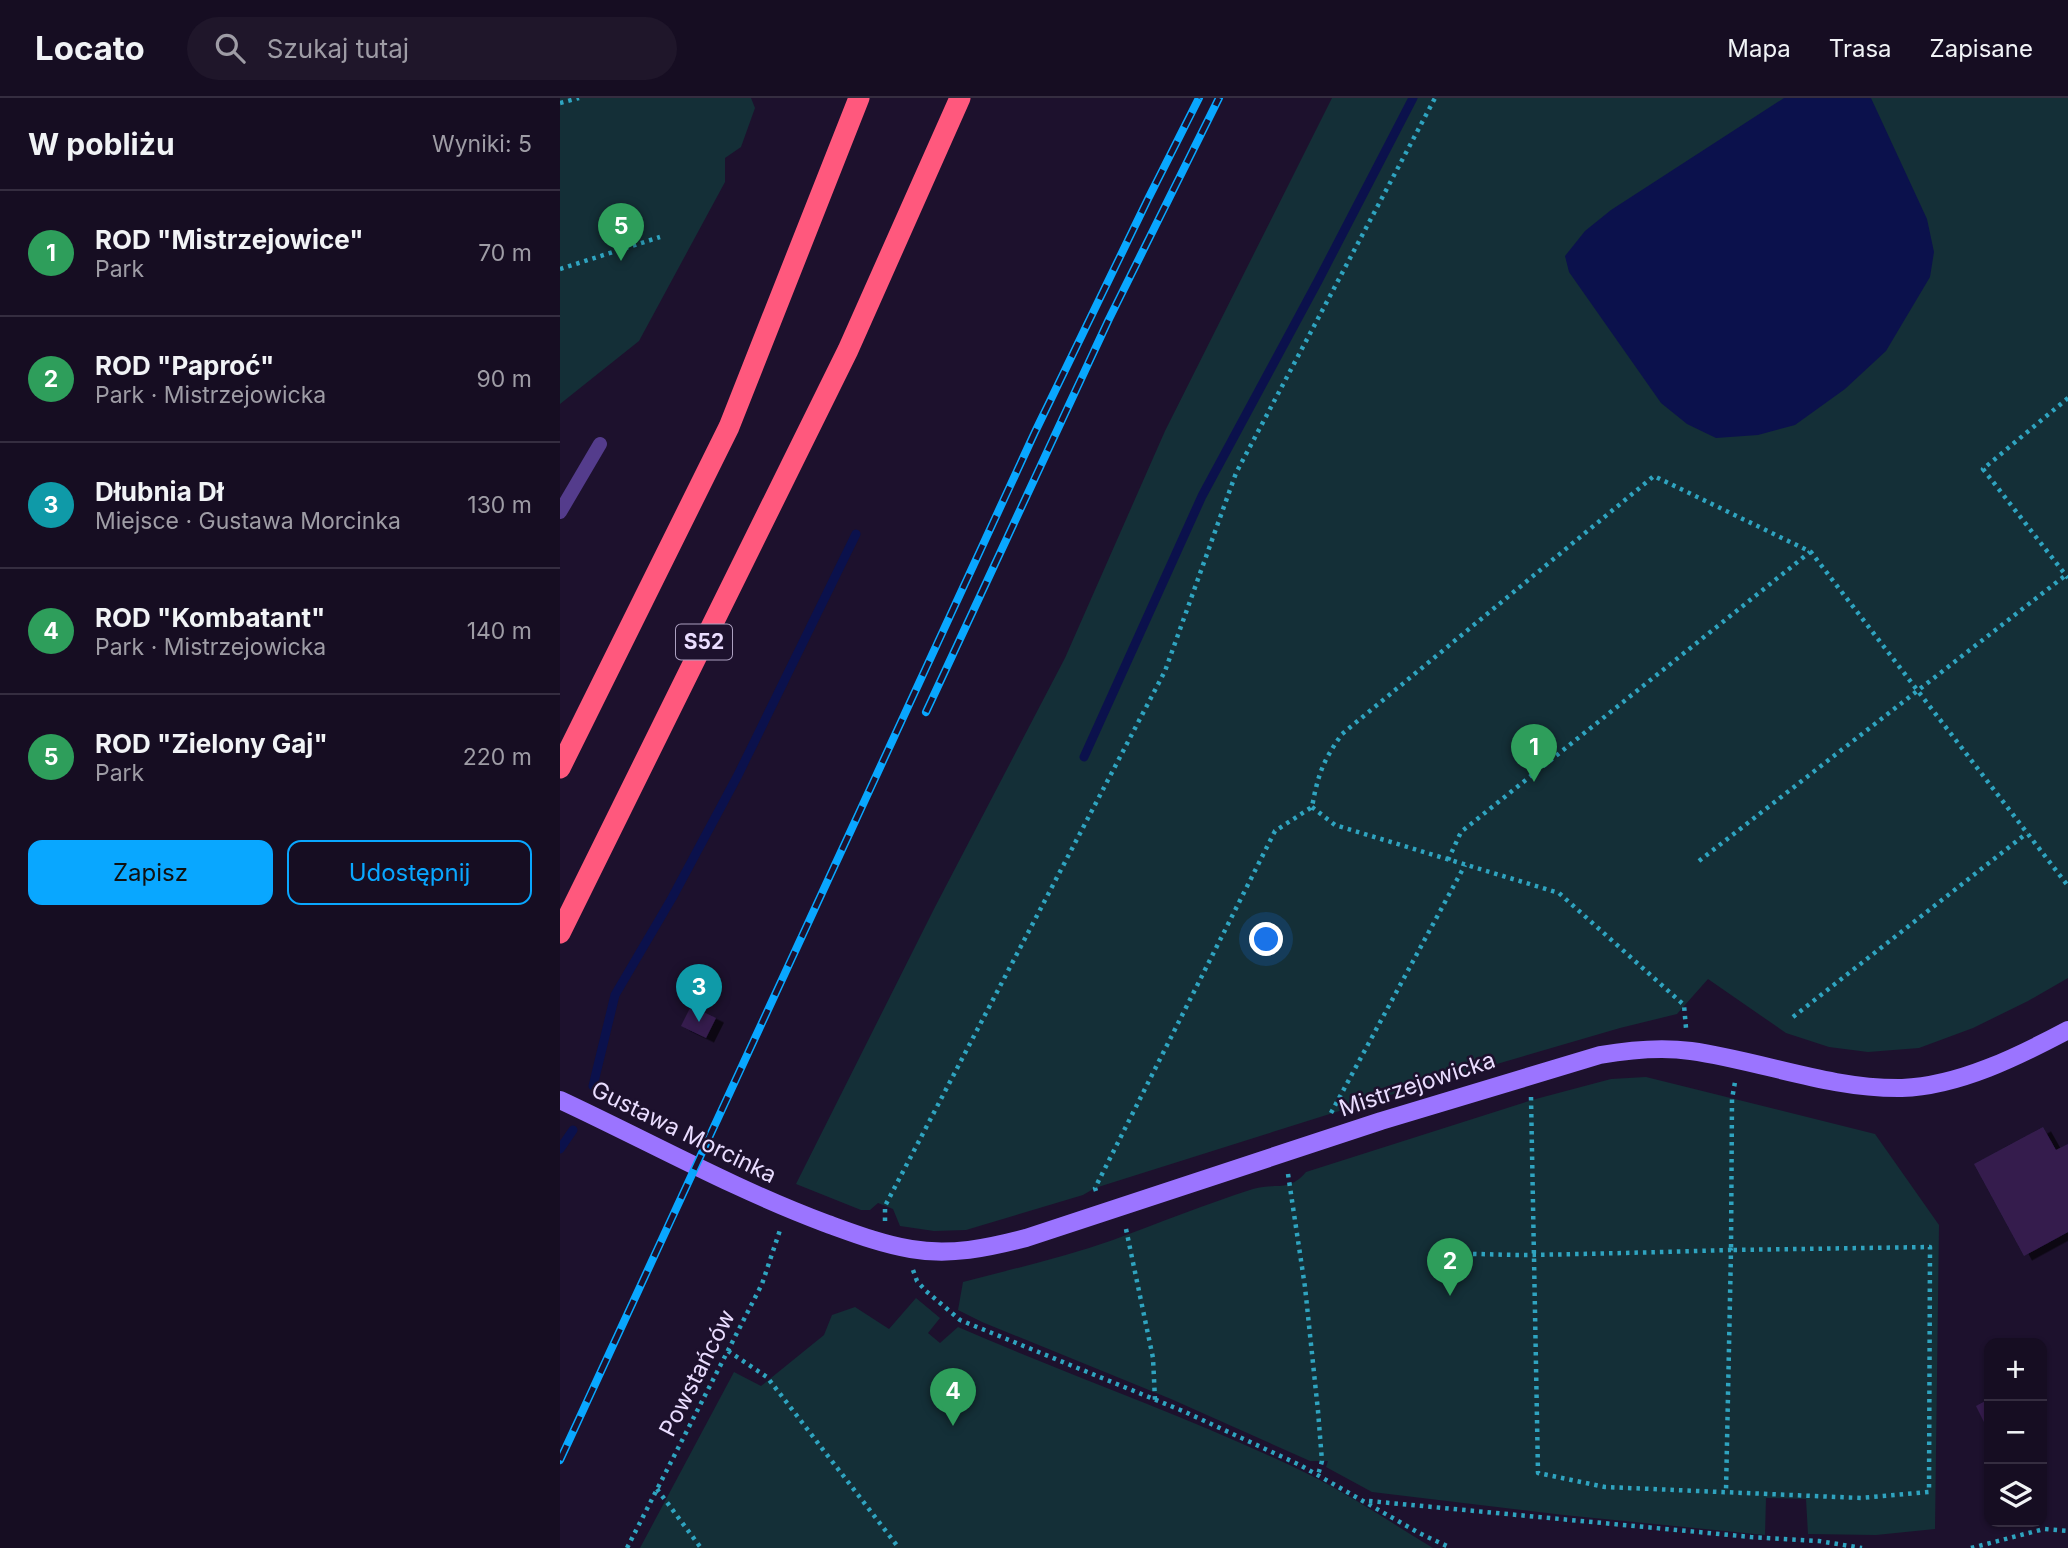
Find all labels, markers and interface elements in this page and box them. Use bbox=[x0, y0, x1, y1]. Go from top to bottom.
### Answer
search box bbox=[187, 17, 677, 80]
text: Locato bbox=[35, 28, 145, 68]
icon: search bbox=[211, 29, 249, 67]
text: Szukaj tutaj bbox=[267, 33, 409, 64]
text: Mapa bbox=[1727, 34, 1791, 63]
text: Trasa bbox=[1829, 34, 1892, 63]
text: Zapisane bbox=[1930, 34, 2033, 63]
text: W pobliżu bbox=[28, 126, 175, 162]
text: Wyniki: 5 bbox=[432, 130, 532, 158]
pin: 5 bbox=[598, 203, 644, 261]
text: ROD "Mistrzejowice" bbox=[95, 224, 364, 255]
text: 1 bbox=[46, 239, 56, 267]
text: 70 m bbox=[478, 239, 532, 267]
text: Park bbox=[95, 255, 144, 283]
text: ROD "Paproć" bbox=[95, 350, 274, 381]
text: 2 bbox=[44, 365, 58, 393]
text: 90 m bbox=[477, 365, 532, 393]
text: Park · Mistrzejowicka bbox=[95, 381, 326, 409]
text: Dłubnia Dł bbox=[95, 476, 224, 507]
text: 3 bbox=[44, 491, 58, 519]
text: 130 m bbox=[467, 491, 532, 519]
text: Miejsce · Gustawa Morcinka bbox=[95, 507, 401, 535]
text: ROD "Kombatant" bbox=[95, 602, 325, 633]
text: 4 bbox=[43, 617, 59, 645]
text: 140 m bbox=[467, 617, 532, 645]
road number: S52 bbox=[676, 624, 732, 660]
text: Park · Mistrzejowicka bbox=[95, 633, 326, 661]
pin: 1 bbox=[1511, 724, 1557, 782]
text: ROD "Zielony Gaj" bbox=[95, 728, 328, 759]
text: 5 bbox=[44, 743, 58, 771]
text: 220 m bbox=[463, 743, 532, 771]
text: Park bbox=[95, 759, 144, 787]
button: Zapisz bbox=[28, 840, 273, 905]
button: Udostępnij bbox=[287, 840, 532, 905]
your location bbox=[1249, 922, 1283, 956]
pin: 3 bbox=[676, 964, 722, 1022]
street label: Mistrzejowicka bbox=[1335, 1046, 1499, 1122]
street label: Gustawa Morcinka bbox=[587, 1075, 781, 1189]
pin: 2 bbox=[1427, 1238, 1473, 1296]
street label: Powstańców bbox=[653, 1305, 741, 1441]
map controls bbox=[1984, 1338, 2047, 1527]
button: + bbox=[1984, 1338, 2047, 1401]
pin: 4 bbox=[930, 1368, 976, 1426]
button: − bbox=[1984, 1401, 2047, 1464]
button: layers bbox=[1984, 1464, 2047, 1527]

